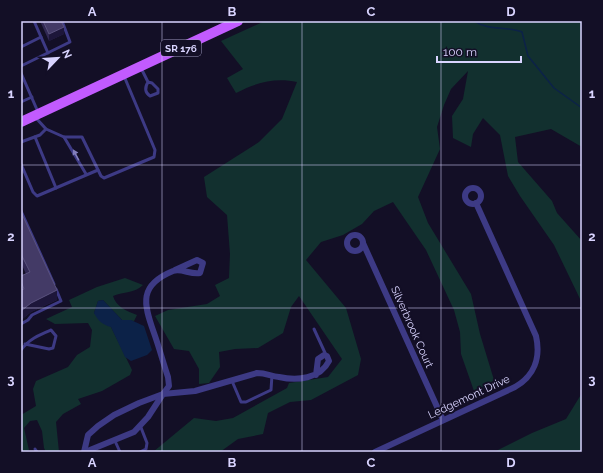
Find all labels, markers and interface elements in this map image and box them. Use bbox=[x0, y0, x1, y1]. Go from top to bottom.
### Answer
text: A bbox=[88, 4, 97, 19]
text: B bbox=[228, 4, 237, 19]
text: C bbox=[367, 4, 376, 19]
text: D bbox=[506, 4, 516, 19]
north arrow bbox=[38, 38, 78, 78]
scale bar bbox=[437, 38, 521, 64]
road number: SR 176 bbox=[161, 40, 201, 56]
text: 100 m bbox=[443, 45, 477, 59]
text: N bbox=[59, 47, 74, 61]
text: 1 bbox=[8, 86, 15, 101]
text: 1 bbox=[589, 86, 596, 101]
one-way arrow bbox=[73, 150, 79, 161]
text: 2 bbox=[7, 229, 15, 244]
text: 2 bbox=[588, 229, 596, 244]
street label: Silverbrook Court bbox=[388, 284, 436, 370]
text: 3 bbox=[7, 372, 15, 387]
street label: Ledgemont Drive bbox=[426, 372, 512, 422]
text: 3 bbox=[588, 372, 596, 387]
text: A bbox=[88, 455, 97, 470]
text: B bbox=[228, 455, 237, 470]
text: C bbox=[367, 455, 376, 470]
text: D bbox=[506, 455, 516, 470]

